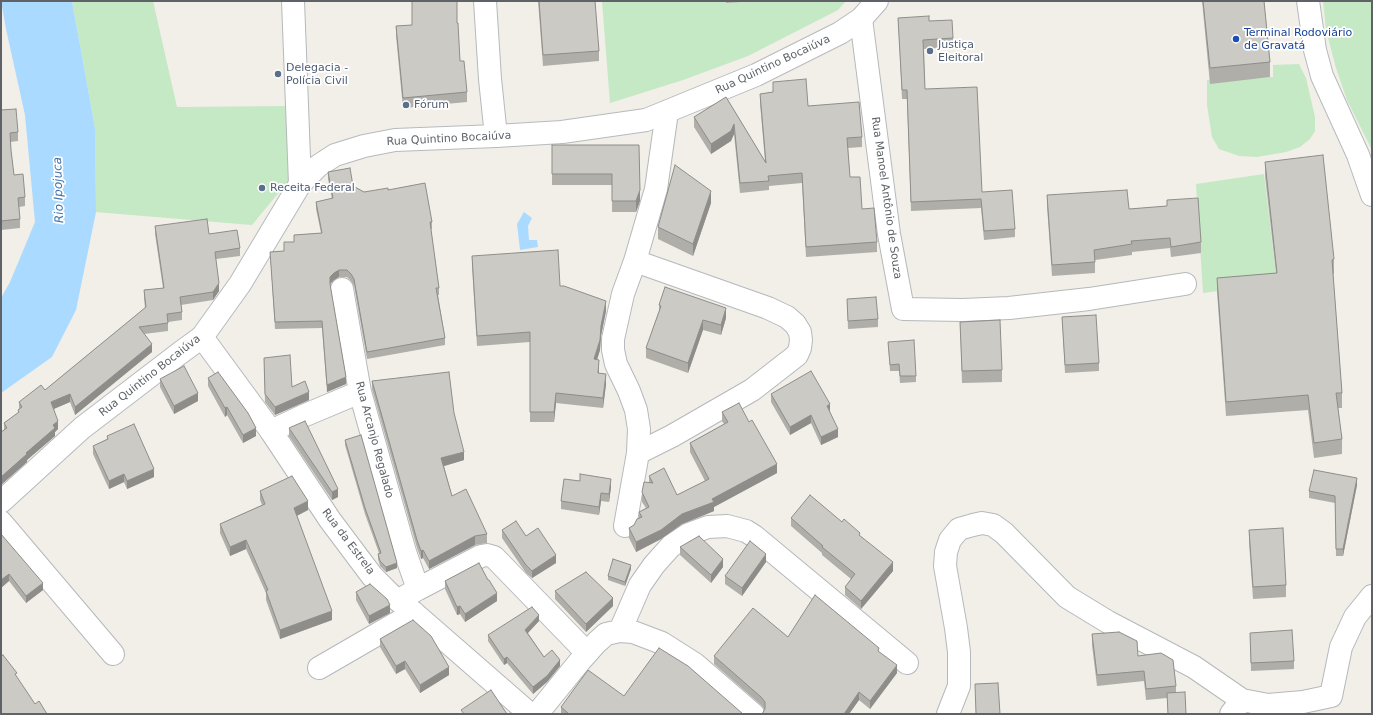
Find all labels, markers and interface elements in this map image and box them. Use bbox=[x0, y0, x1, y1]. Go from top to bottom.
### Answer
place label: Terminal Rodoviário de Gravatá bbox=[1244, 26, 1352, 52]
street label: Rua Quintino Bocaiúva bbox=[714, 33, 832, 97]
marker: Terminal Rodoviário de Gravatá bbox=[1231, 34, 1241, 44]
place label: Justiça Eleitoral bbox=[938, 38, 983, 64]
marker: Justiça Eleitoral bbox=[925, 46, 935, 56]
place label: Delegacia - Polícia Civil bbox=[286, 61, 348, 87]
marker: Delegacia - Polícia Civil bbox=[273, 69, 283, 79]
place label: Fórum bbox=[414, 98, 449, 112]
marker: Fórum bbox=[401, 100, 411, 110]
street label: Rua Manoel Antônio de Souza bbox=[868, 116, 904, 280]
street label: Rua Quintino Bocaiúva bbox=[386, 129, 512, 149]
water label: Rio Ipojuca bbox=[51, 157, 67, 223]
place label: Receita Federal bbox=[270, 181, 355, 195]
marker: Receita Federal bbox=[257, 183, 267, 193]
street label: Rua Quintino Bocaiúva bbox=[97, 332, 203, 420]
street label: Rua Arcanjo Regalado bbox=[352, 380, 396, 500]
street label: Rua da Estrela bbox=[319, 506, 377, 578]

